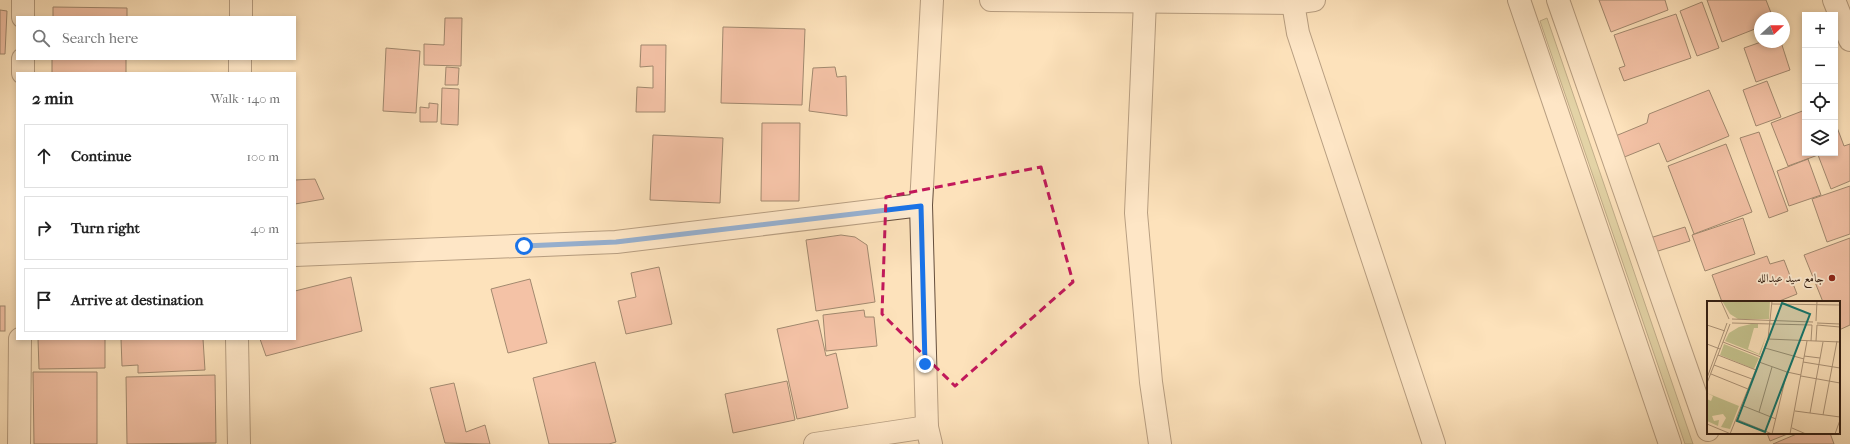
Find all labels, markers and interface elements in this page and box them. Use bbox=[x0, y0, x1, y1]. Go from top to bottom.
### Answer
north arrow bbox=[1754, 12, 1790, 48]
map controls bbox=[1802, 12, 1838, 156]
button: + bbox=[1802, 12, 1838, 48]
search box bbox=[16, 16, 296, 60]
icon: search bbox=[30, 27, 52, 49]
text: Search here bbox=[62, 29, 138, 47]
button: − bbox=[1802, 48, 1838, 84]
button: locate bbox=[1802, 84, 1838, 120]
text: 2 min bbox=[32, 88, 73, 108]
text: Walk · 140 m bbox=[211, 91, 280, 106]
button: layers bbox=[1802, 120, 1838, 156]
icon: ahead bbox=[33, 145, 55, 167]
text: Continue bbox=[71, 147, 131, 165]
text: 100 m bbox=[246, 149, 279, 164]
icon: right bbox=[33, 217, 55, 239]
text: Turn right bbox=[71, 219, 140, 237]
text: 40 m bbox=[251, 221, 279, 236]
route start bbox=[515, 237, 533, 255]
place label: جامع سيد عبدالله bbox=[1757, 271, 1824, 289]
marker: جامع سيد عبدالله bbox=[1827, 273, 1837, 283]
icon: arrive bbox=[33, 289, 55, 311]
text: Arrive at destination bbox=[71, 291, 203, 309]
inset map bbox=[1707, 301, 1840, 434]
route end bbox=[916, 355, 934, 373]

